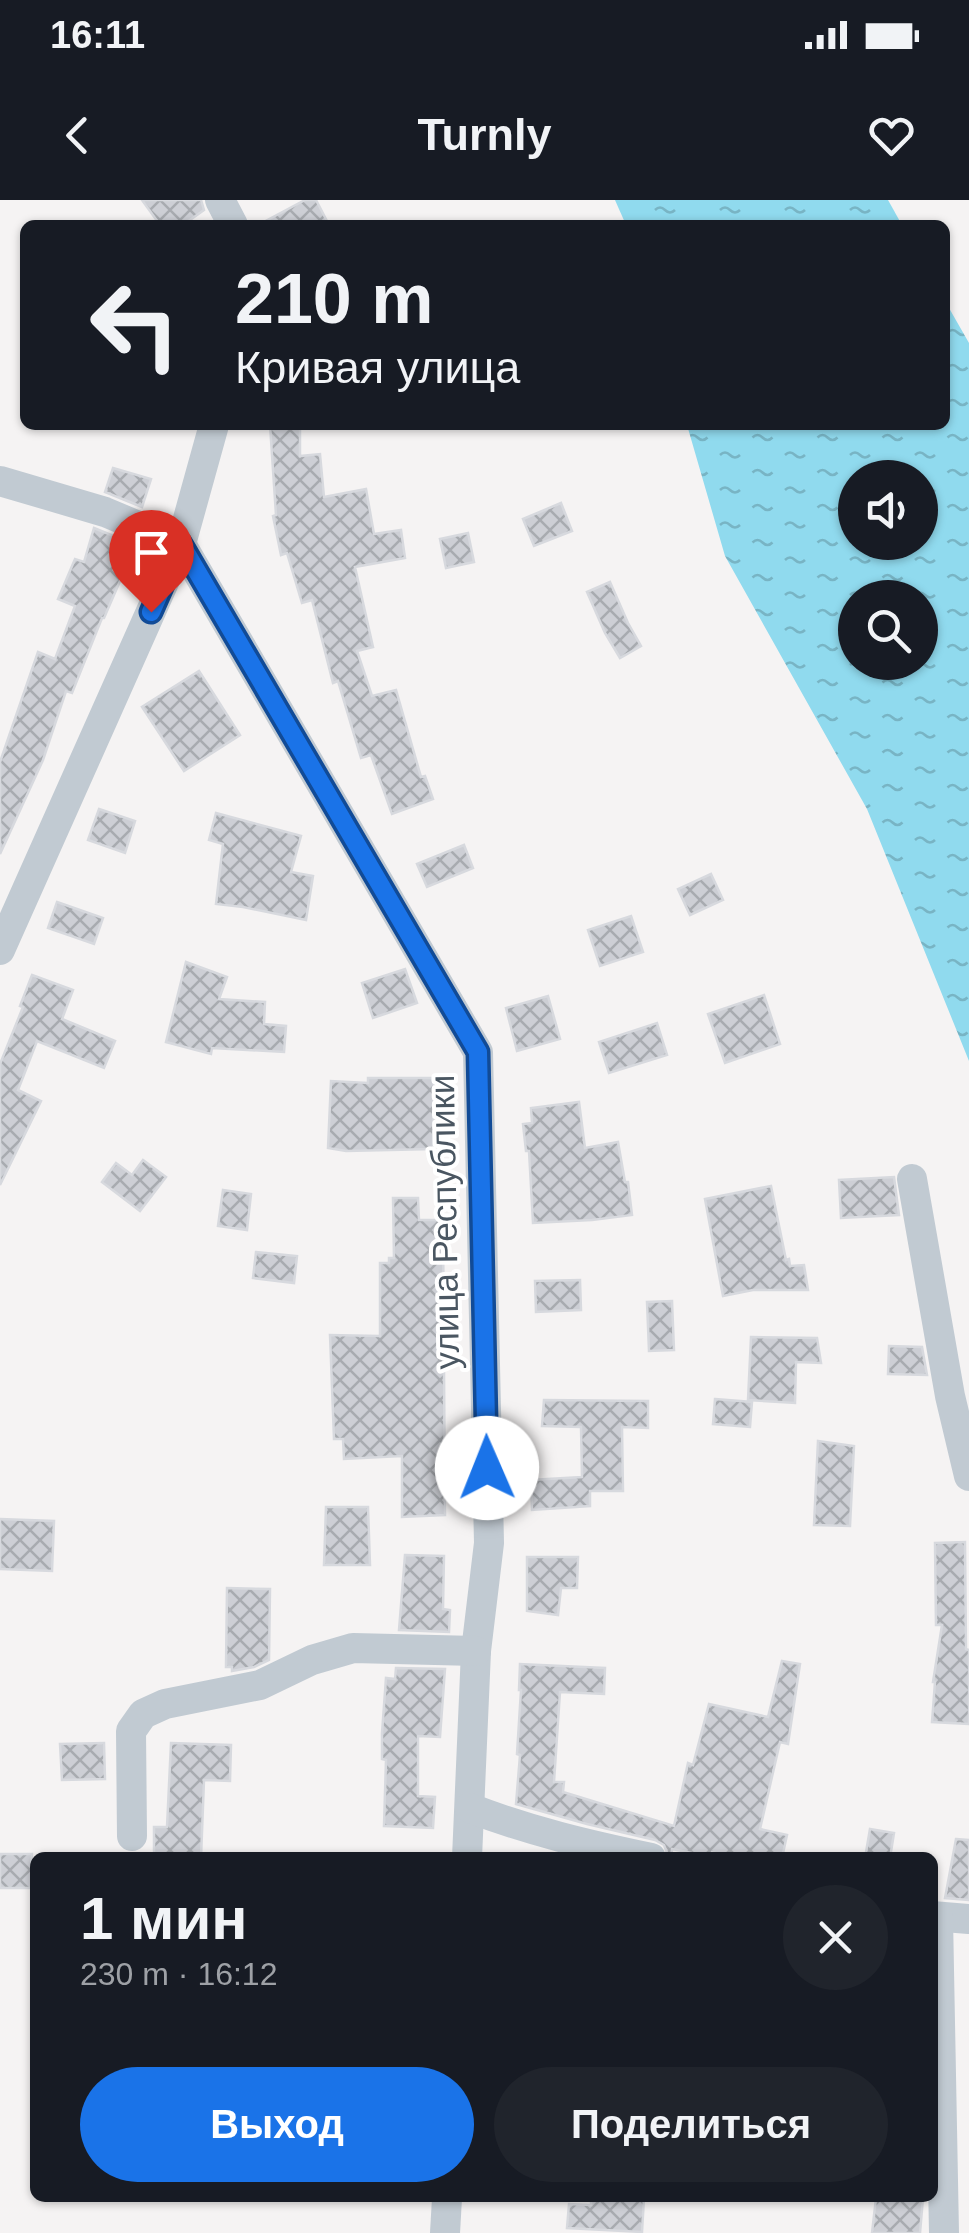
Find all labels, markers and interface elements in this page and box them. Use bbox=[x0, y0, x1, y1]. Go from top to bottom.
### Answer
text: 16:11 bbox=[50, 14, 145, 56]
icon: back bbox=[50, 108, 105, 163]
icon: heart bbox=[864, 108, 919, 163]
text: Turnly bbox=[417, 109, 552, 160]
icon: left bbox=[70, 260, 200, 390]
text: 210 m bbox=[235, 260, 433, 338]
text: Кривая улица bbox=[235, 342, 520, 393]
map controls bbox=[838, 460, 938, 680]
button: sound bbox=[838, 460, 938, 560]
pin bbox=[109, 510, 194, 613]
icon: arrive bbox=[124, 525, 179, 580]
button: search bbox=[838, 580, 938, 680]
street label: улица Республики bbox=[422, 1074, 466, 1370]
position arrow bbox=[435, 1416, 539, 1520]
text: 1 мин bbox=[80, 1885, 248, 1952]
button: close bbox=[783, 1885, 888, 1990]
text: 230 m · 16:12 bbox=[80, 1956, 277, 1992]
button: Выход bbox=[80, 2067, 474, 2182]
button: Поделиться bbox=[494, 2067, 888, 2182]

